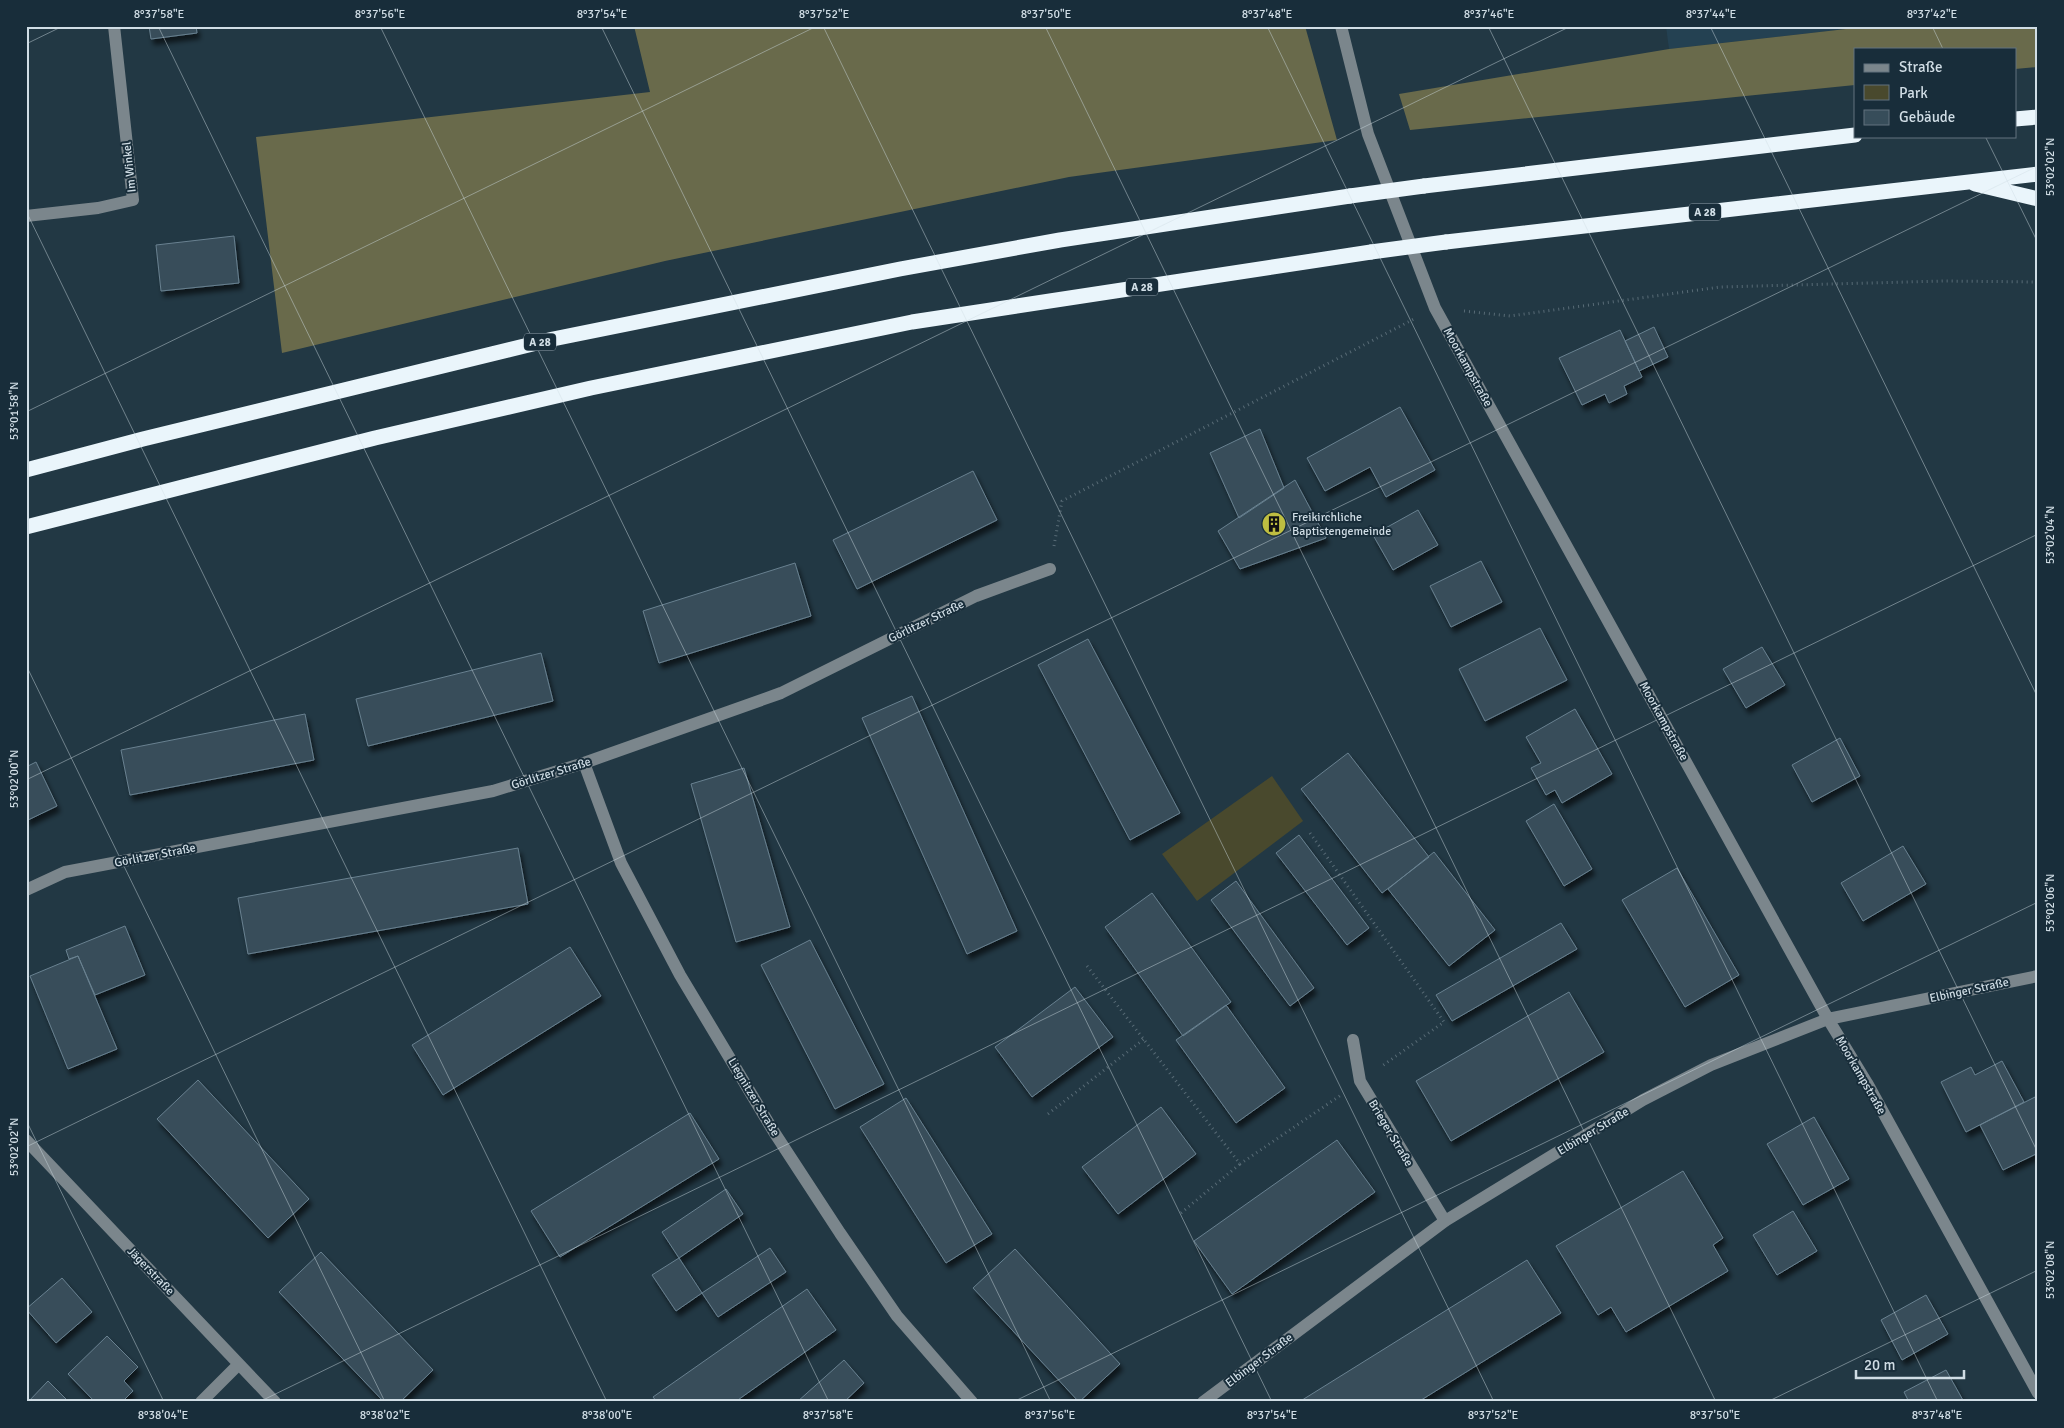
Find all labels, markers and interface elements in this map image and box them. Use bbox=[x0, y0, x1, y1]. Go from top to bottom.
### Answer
text: 8°37'58"E bbox=[134, 7, 185, 22]
text: 8°37'56"E bbox=[355, 7, 406, 22]
text: 8°37'54"E bbox=[577, 7, 628, 22]
text: 8°37'52"E bbox=[799, 7, 850, 22]
text: 8°37'50"E bbox=[1021, 7, 1072, 22]
text: 8°37'48"E bbox=[1242, 7, 1293, 22]
text: 8°37'46"E bbox=[1464, 7, 1515, 22]
text: 8°37'44"E bbox=[1686, 7, 1737, 22]
text: 8°37'42"E bbox=[1907, 7, 1958, 22]
legend bbox=[1854, 48, 2016, 138]
text: Straße bbox=[1899, 58, 1943, 76]
text: Park bbox=[1899, 84, 1928, 102]
text: Gebäude bbox=[1899, 108, 1955, 126]
text: 53°02'02"N bbox=[2043, 138, 2058, 196]
street label: Im Winkel bbox=[119, 140, 140, 193]
road number: A 28 bbox=[1689, 203, 1721, 220]
road number: A 28 bbox=[1126, 278, 1158, 296]
street label: Moorkampstraße bbox=[1440, 325, 1495, 409]
road number: A 28 bbox=[524, 334, 556, 351]
text: 53°01'58"N bbox=[7, 382, 22, 440]
text: 53°02'04"N bbox=[2043, 506, 2058, 564]
place label: Freikirchliche Baptistengemeinde bbox=[1292, 510, 1391, 539]
building icon: Freikirchliche Baptistengemeinde bbox=[1261, 511, 1287, 537]
street label: Görlitzer Straße bbox=[886, 597, 967, 646]
street label: Moorkampstraße bbox=[1636, 679, 1691, 763]
text: 53°02'00"N bbox=[7, 750, 22, 808]
street label: Görlitzer Straße bbox=[510, 754, 593, 793]
street label: Görlitzer Straße bbox=[113, 840, 197, 871]
text: 53°02'06"N bbox=[2043, 874, 2058, 932]
street label: Elbinger Straße bbox=[1928, 975, 2010, 1006]
street label: Moorkampstraße bbox=[1832, 1033, 1889, 1117]
street label: Liegnitzer Straße bbox=[724, 1055, 783, 1139]
street label: Brieger Straße bbox=[1365, 1097, 1416, 1169]
street label: Elbinger Straße bbox=[1555, 1104, 1632, 1159]
text: 53°02'02"N bbox=[7, 1118, 22, 1176]
text: 53°02'08"N bbox=[2043, 1241, 2058, 1299]
street label: Jägerstraße bbox=[124, 1244, 177, 1299]
street label: Elbinger Straße bbox=[1223, 1330, 1296, 1391]
scale bar bbox=[1856, 1348, 1964, 1380]
text: 20 m bbox=[1864, 1356, 1895, 1374]
text: 8°38'04"E bbox=[138, 1408, 189, 1423]
text: 8°38'02"E bbox=[360, 1408, 411, 1423]
text: 8°38'00"E bbox=[582, 1408, 633, 1423]
text: 8°37'58"E bbox=[803, 1408, 854, 1423]
text: 8°37'56"E bbox=[1025, 1408, 1076, 1423]
text: 8°37'54"E bbox=[1247, 1408, 1298, 1423]
text: 8°37'52"E bbox=[1468, 1408, 1519, 1423]
text: 8°37'50"E bbox=[1690, 1408, 1741, 1423]
text: 8°37'48"E bbox=[1912, 1408, 1963, 1423]

